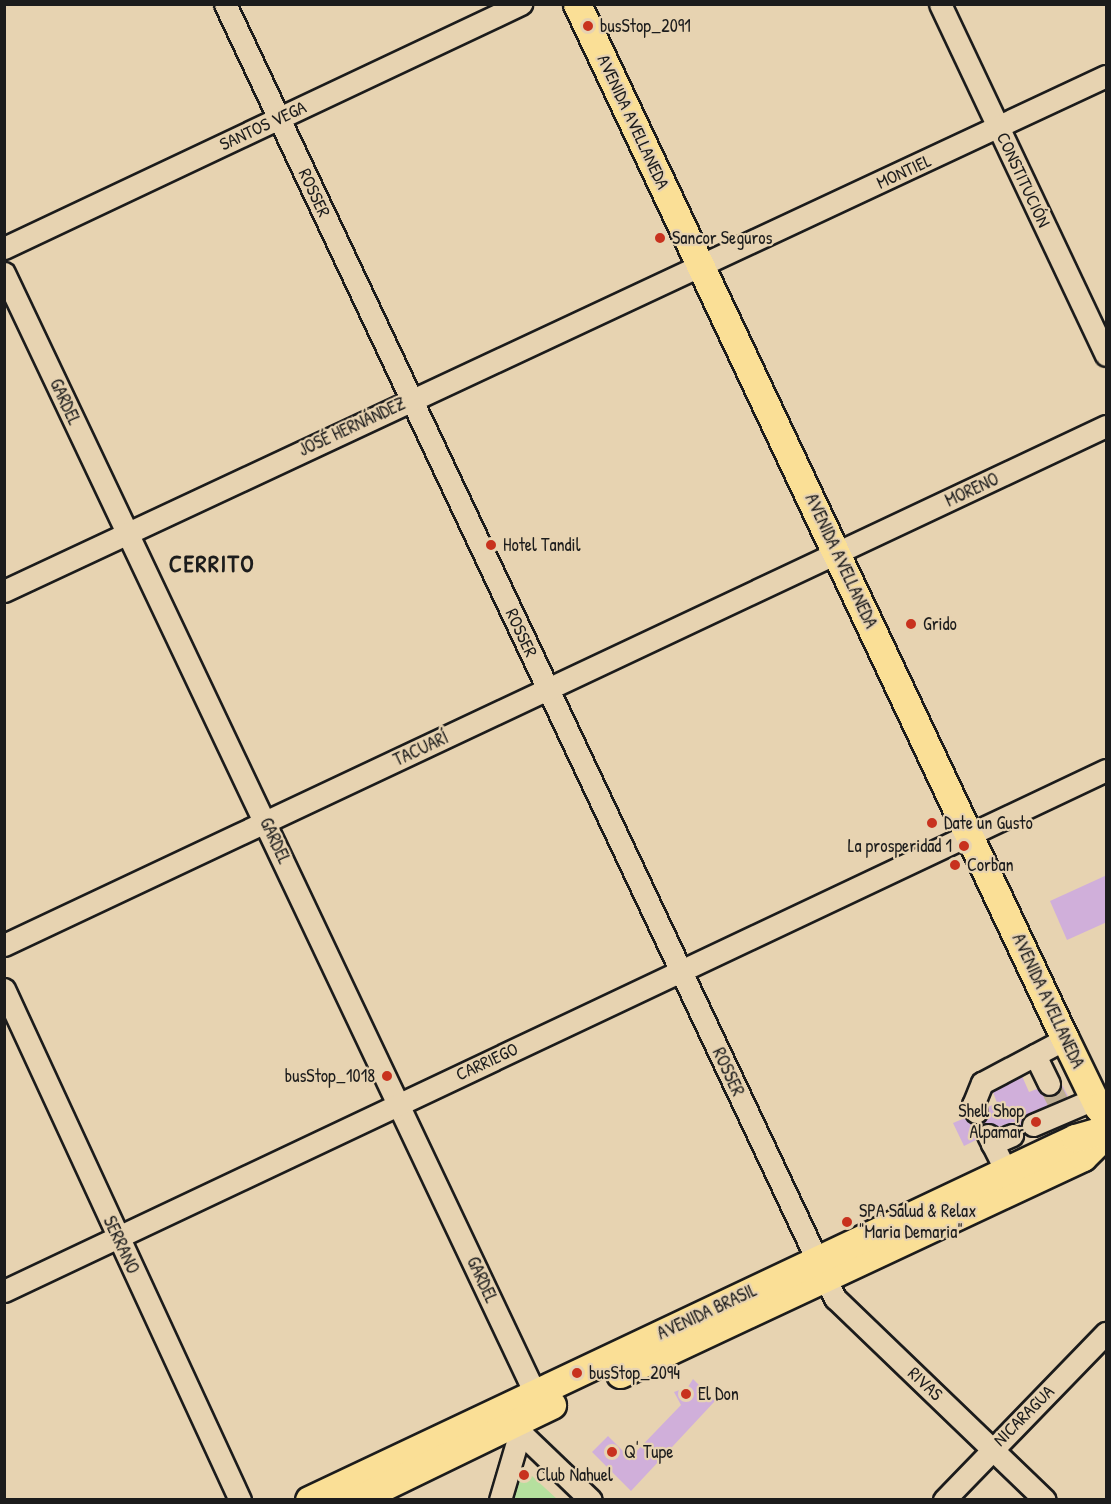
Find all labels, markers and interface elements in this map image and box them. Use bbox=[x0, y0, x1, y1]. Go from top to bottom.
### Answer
place label: busStop_2091 bbox=[600, 15, 691, 37]
marker: busStop_2091 bbox=[581, 19, 595, 33]
street label: AVENIDA AVELLANEDA bbox=[592, 51, 674, 193]
street label: SANTOS VEGA bbox=[216, 97, 310, 155]
street label: CONSTITUCIÓN bbox=[992, 129, 1054, 231]
street label: MONTIEL bbox=[873, 150, 935, 194]
street label: ROSSER bbox=[293, 165, 335, 221]
place label: Sancor Seguros bbox=[672, 227, 773, 249]
marker: Sancor Seguros bbox=[653, 231, 667, 245]
street label: GARDEL bbox=[45, 375, 85, 429]
street label: JOSÉ HERNÁNDEZ bbox=[295, 393, 409, 461]
street label: MORENO bbox=[942, 468, 1002, 512]
street label: AVENIDA AVELLANEDA bbox=[800, 490, 882, 632]
place label: Hotel Tandil bbox=[503, 534, 580, 556]
marker: Hotel Tandil bbox=[484, 538, 498, 552]
district label: CERRITO bbox=[169, 550, 255, 578]
street label: ROSSER bbox=[500, 605, 542, 661]
place label: Grido bbox=[923, 613, 957, 635]
marker: Grido bbox=[904, 617, 918, 631]
street label: TACUARÍ bbox=[390, 727, 452, 771]
place label: Date un Gusto bbox=[944, 812, 1033, 834]
street label: GARDEL bbox=[255, 814, 295, 868]
marker: Date un Gusto bbox=[925, 816, 939, 830]
place label: La prosperidad 1 bbox=[848, 835, 952, 857]
marker: La prosperidad 1 bbox=[957, 839, 971, 853]
place label: Corban bbox=[967, 854, 1014, 876]
marker: Corban bbox=[948, 858, 962, 872]
street label: AVENIDA AVELLANEDA bbox=[1007, 930, 1089, 1072]
street label: CARRIEGO bbox=[453, 1038, 521, 1086]
street label: ROSSER bbox=[707, 1044, 749, 1100]
place label: busStop_1018 bbox=[285, 1065, 375, 1087]
marker: busStop_1018 bbox=[380, 1069, 394, 1083]
place label: Shell Shop Alpamar bbox=[958, 1101, 1024, 1144]
marker: Shell Shop Alpamar bbox=[1029, 1115, 1043, 1129]
place label: SPA Salud & Relax "Maria Demaria" bbox=[859, 1201, 976, 1244]
street label: SERRANO bbox=[98, 1213, 144, 1277]
marker: SPA Salud & Relax "Maria Demaria" bbox=[840, 1215, 854, 1229]
street label: GARDEL bbox=[462, 1253, 502, 1307]
street label: AVENIDA BRASIL bbox=[654, 1280, 760, 1344]
place label: busStop_2094 bbox=[589, 1362, 680, 1384]
street label: RIVAS bbox=[903, 1363, 947, 1405]
marker: busStop_2094 bbox=[570, 1366, 584, 1380]
street label: NICARAGUA bbox=[989, 1381, 1059, 1451]
place label: El Don bbox=[698, 1383, 739, 1405]
marker: El Don bbox=[679, 1387, 693, 1401]
place label: Q' Tupe bbox=[624, 1441, 673, 1463]
marker: Q' Tupe bbox=[605, 1445, 619, 1459]
place label: Club Nahuel bbox=[536, 1464, 613, 1486]
marker: Club Nahuel bbox=[517, 1468, 531, 1482]

